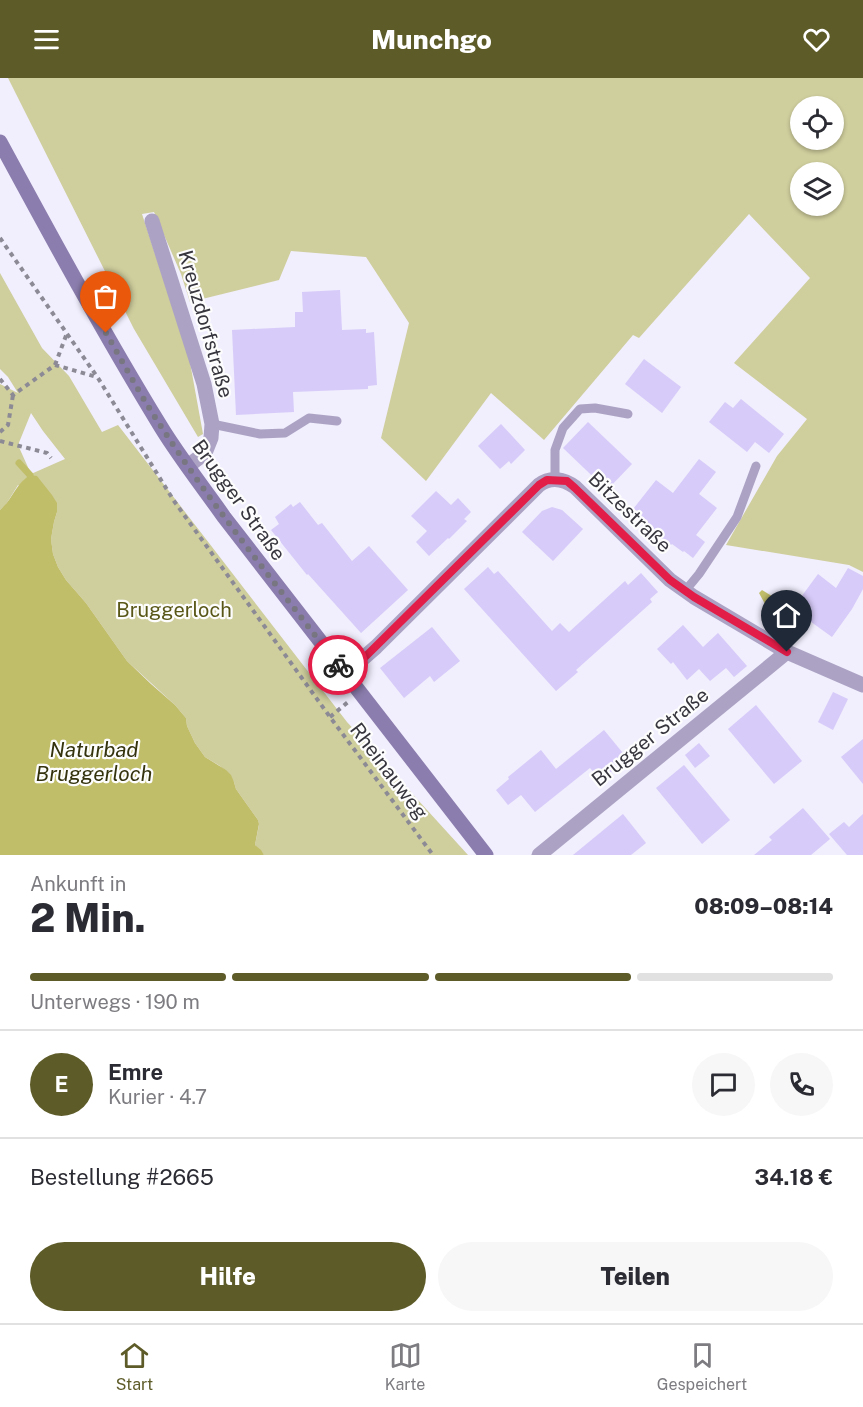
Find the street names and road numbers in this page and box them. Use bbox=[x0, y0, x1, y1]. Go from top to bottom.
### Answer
street label: Kreuzdorfstraße bbox=[174, 248, 238, 400]
street label: Brugger Straße bbox=[187, 435, 291, 565]
street label: Bitzestraße bbox=[583, 466, 677, 558]
street label: Brugger Straße bbox=[587, 683, 713, 791]
street label: Rheinauweg bbox=[345, 718, 433, 824]

